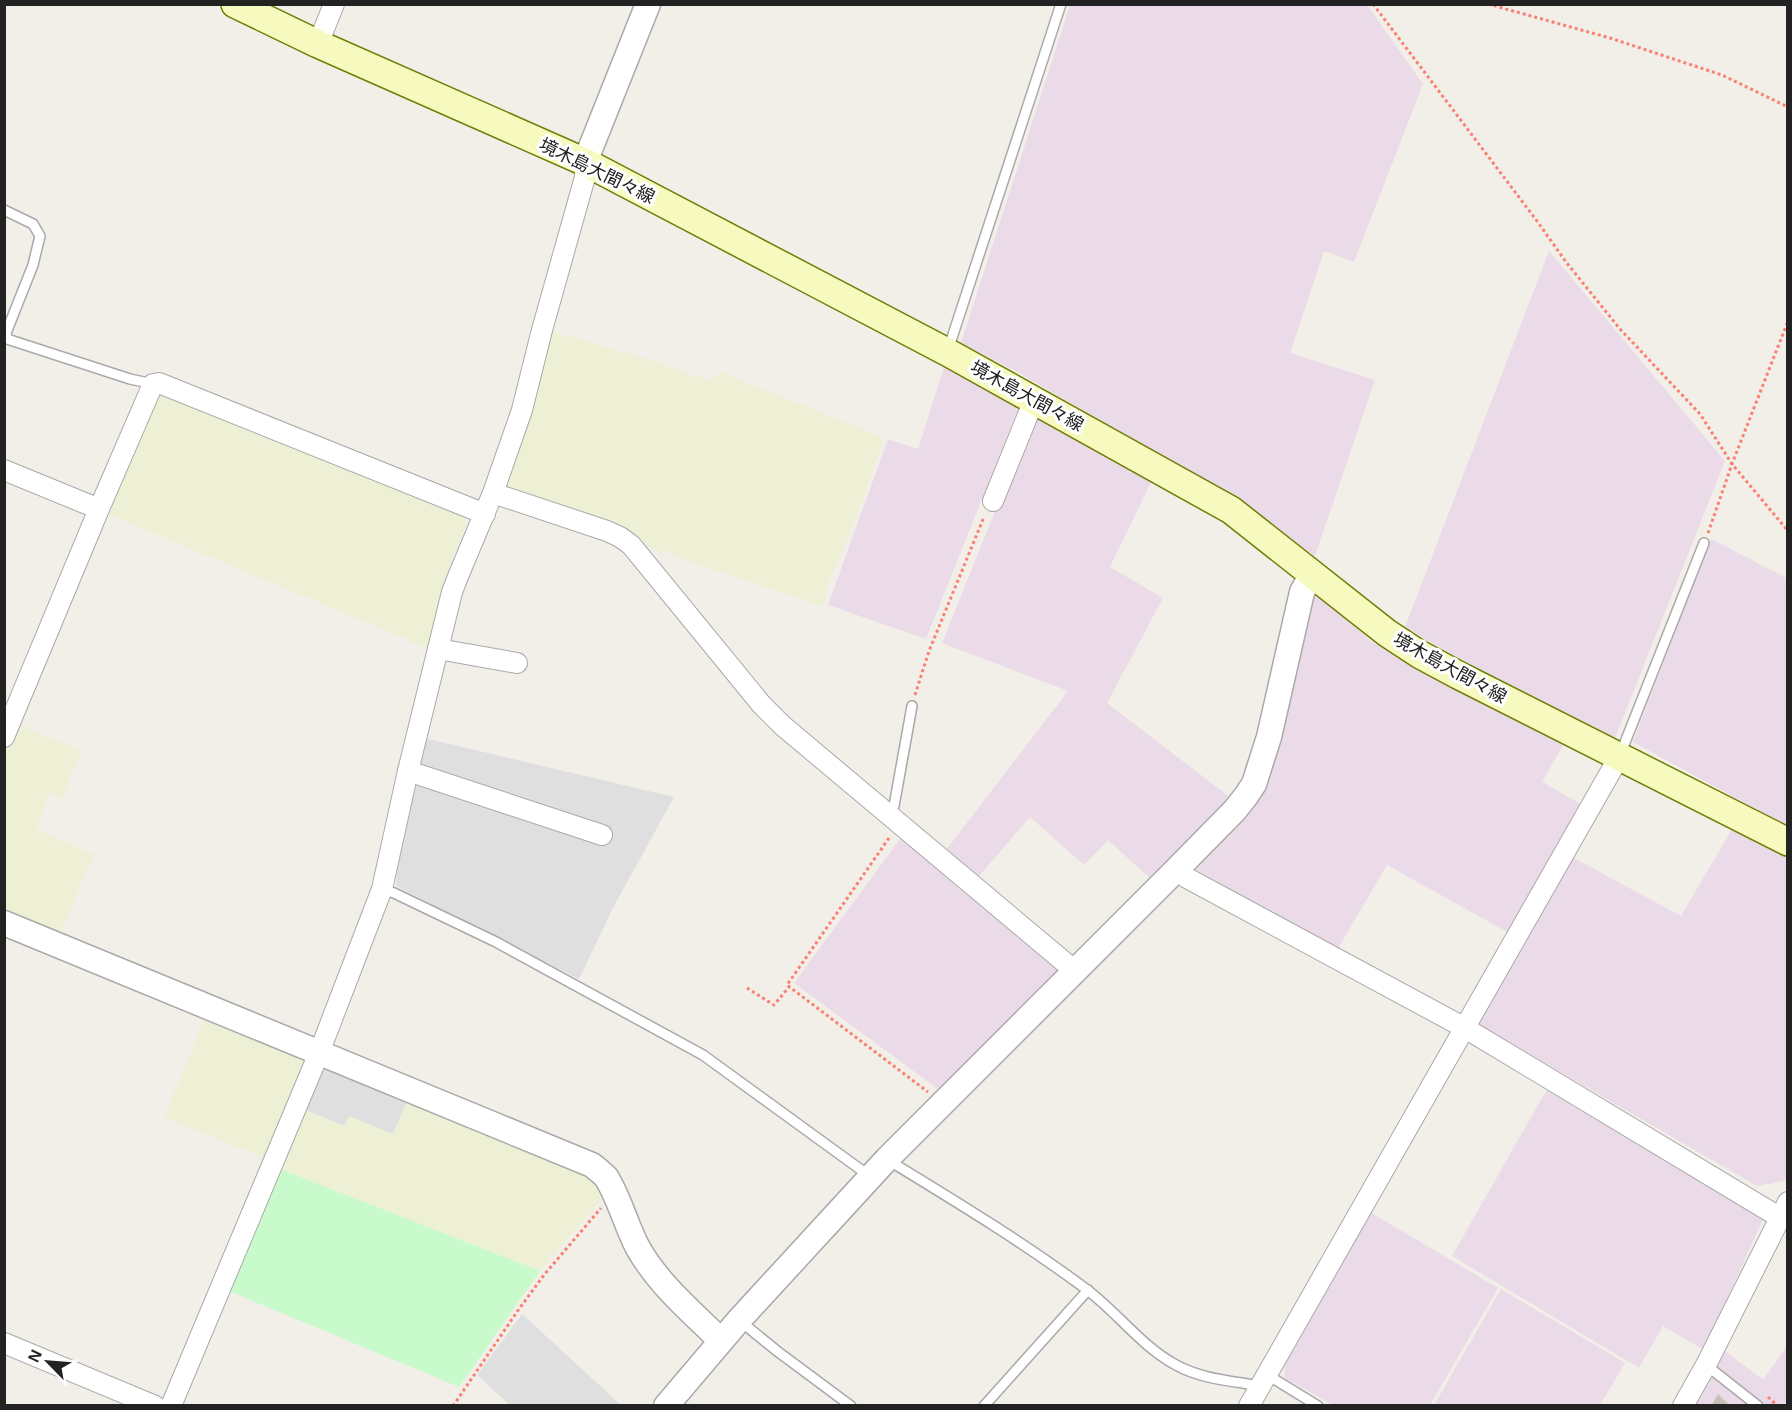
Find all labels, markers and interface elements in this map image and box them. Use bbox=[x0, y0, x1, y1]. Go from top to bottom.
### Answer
street label: 境木島大間々線 bbox=[536, 134, 658, 208]
street label: 境木島大間々線 bbox=[967, 357, 1087, 435]
street label: 境木島大間々線 bbox=[1390, 629, 1510, 707]
north arrow bbox=[18, 1332, 78, 1392]
text: N bbox=[25, 1347, 45, 1365]

